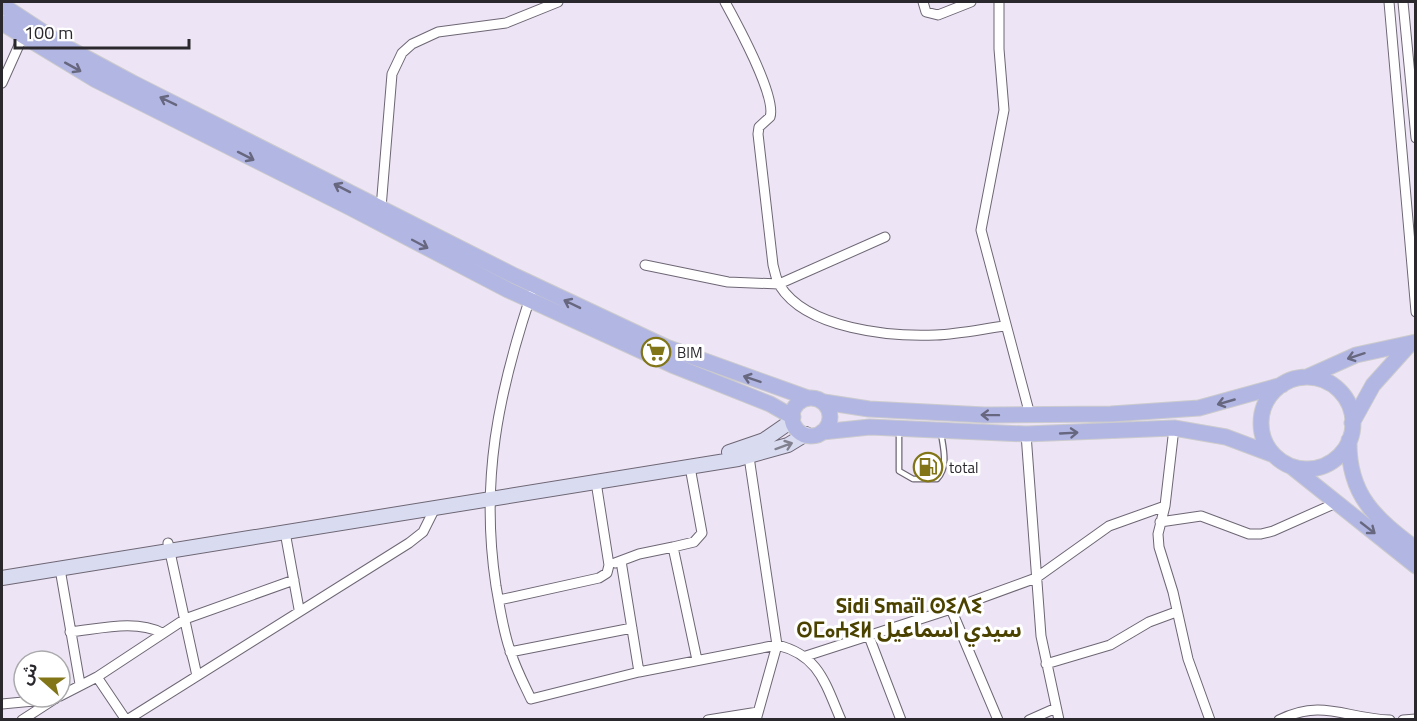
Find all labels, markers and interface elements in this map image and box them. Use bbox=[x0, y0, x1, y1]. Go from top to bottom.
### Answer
scale bar bbox=[15, 12, 189, 50]
text: 100 m bbox=[24, 19, 73, 46]
one-way arrow bbox=[63, 62, 81, 73]
one-way arrow bbox=[159, 94, 177, 106]
one-way arrow bbox=[237, 150, 254, 162]
one-way arrow bbox=[334, 182, 351, 194]
one-way arrow bbox=[411, 238, 428, 250]
one-way arrow bbox=[564, 297, 582, 309]
supermarket icon: BIM bbox=[640, 336, 672, 368]
place label: BIM bbox=[677, 341, 703, 364]
one-way arrow bbox=[1347, 351, 1366, 362]
one-way arrow bbox=[743, 373, 762, 384]
one-way arrow bbox=[1216, 397, 1235, 408]
one-way arrow bbox=[980, 409, 1000, 421]
one-way arrow bbox=[1058, 428, 1078, 439]
one-way arrow bbox=[774, 440, 792, 451]
fuel station icon: total bbox=[912, 451, 944, 483]
place label: total bbox=[949, 456, 978, 479]
one-way arrow bbox=[1360, 522, 1376, 535]
district label: Sidi Smaïl ⵙⵉⴷⵉ ⵙⵎⴰⵄⵉⵍ سيدي اسماعيل bbox=[796, 589, 1022, 647]
north arrow bbox=[12, 649, 72, 709]
text: ش bbox=[13, 659, 43, 688]

